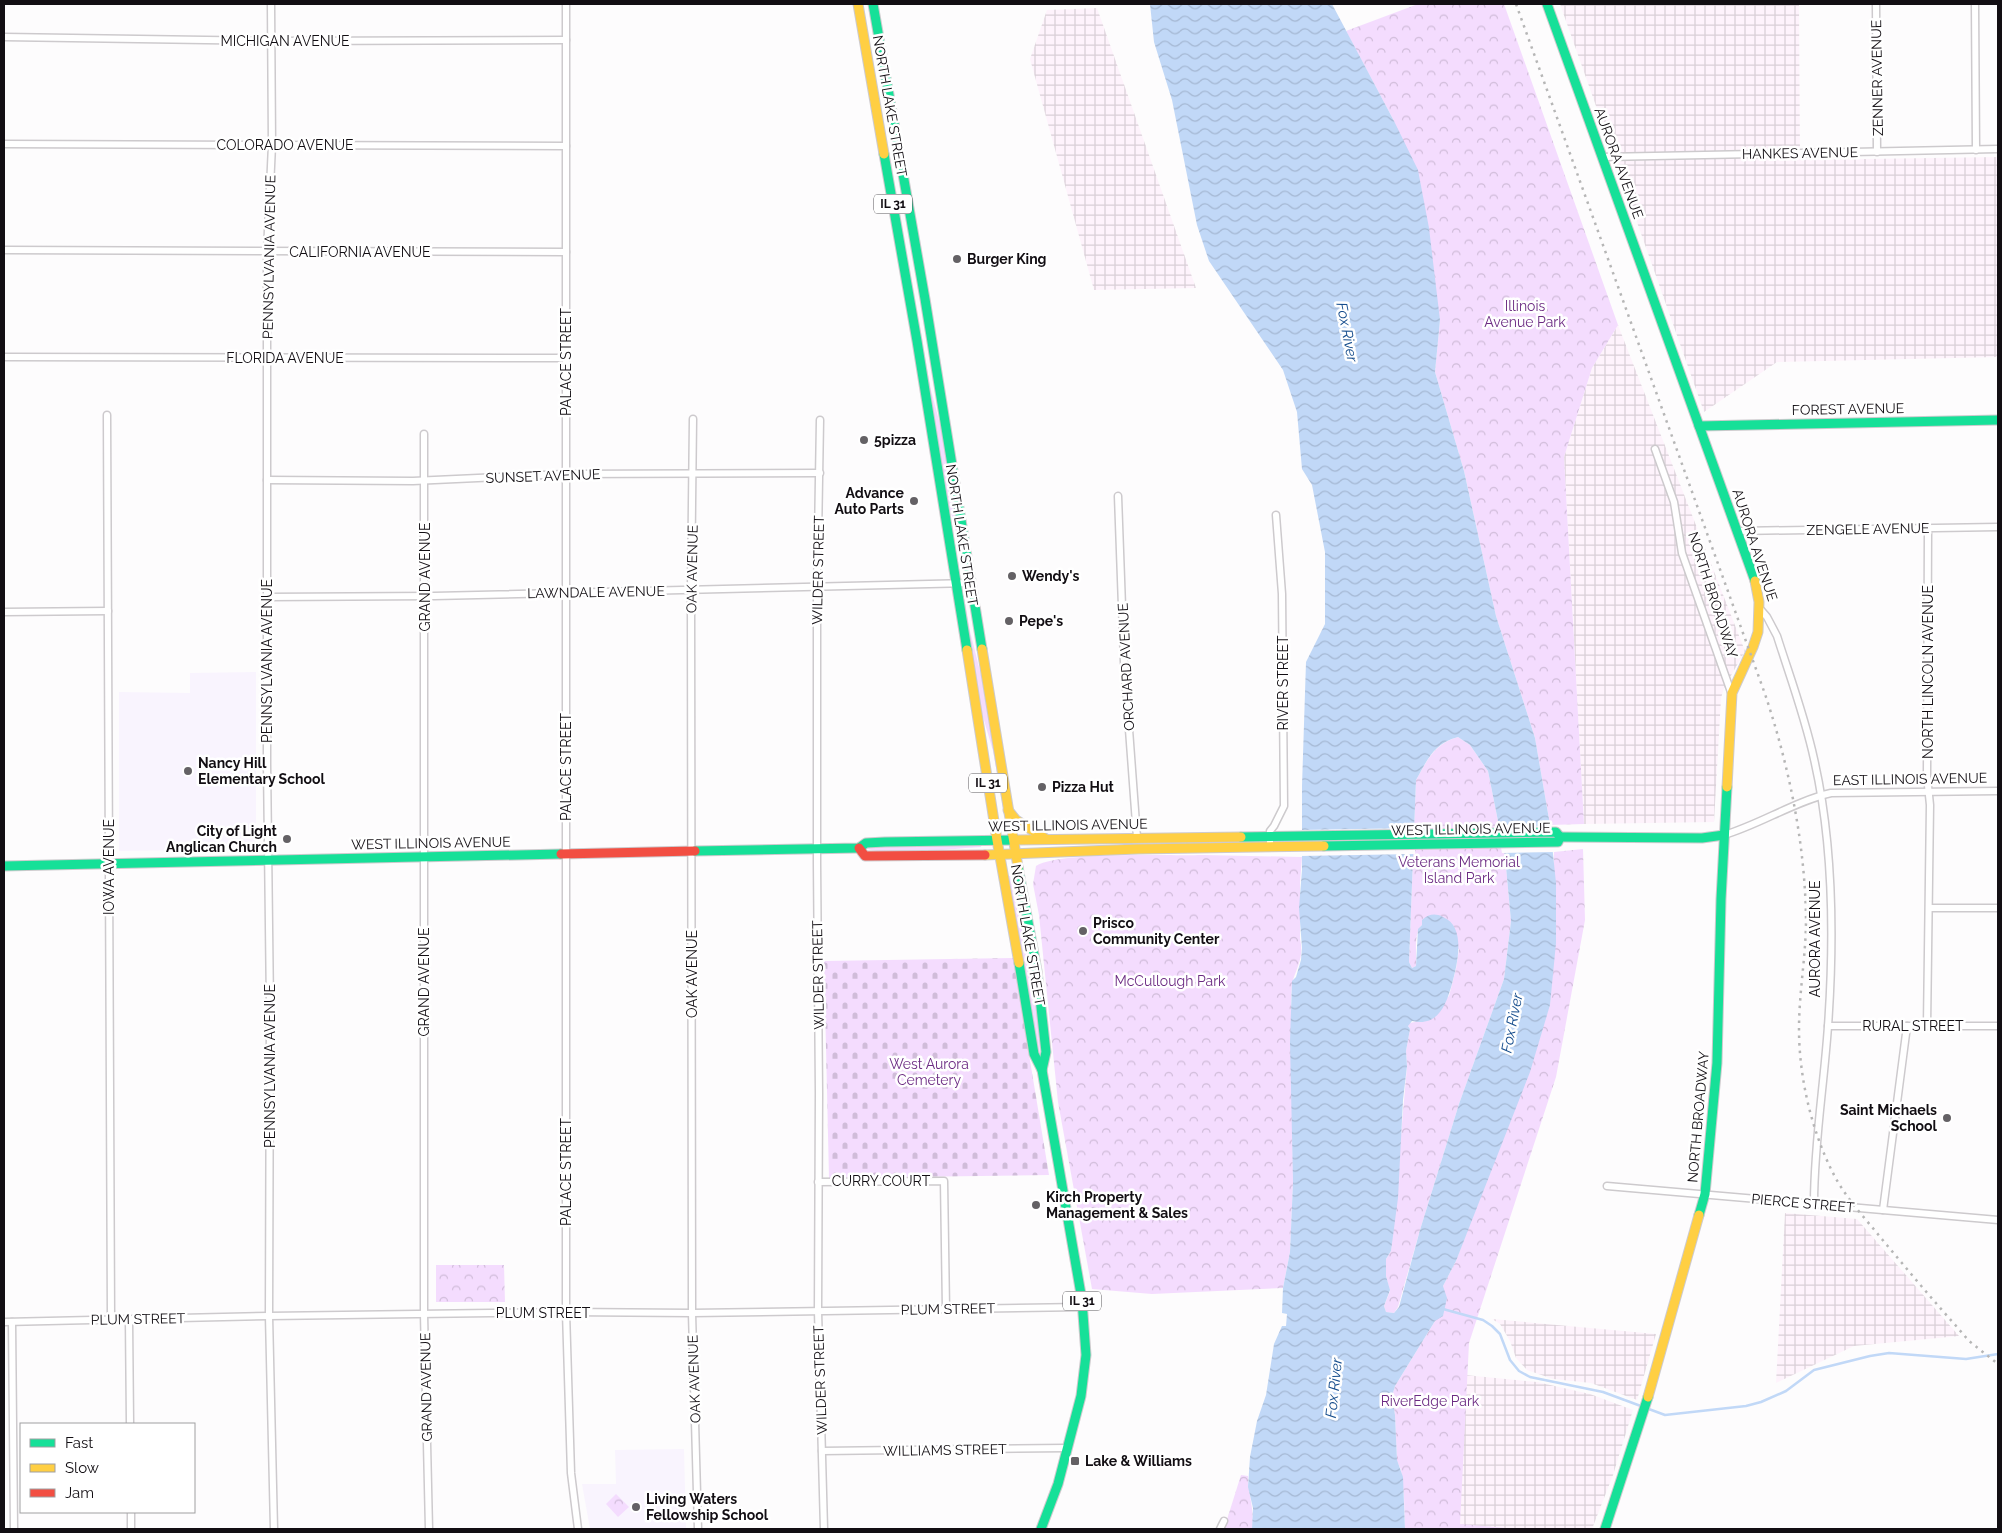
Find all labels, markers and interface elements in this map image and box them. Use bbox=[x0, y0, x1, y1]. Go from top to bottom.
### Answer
street label: ZENNER AVENUE bbox=[1868, 20, 1886, 136]
street label: MICHIGAN AVENUE bbox=[220, 33, 350, 49]
street label: NORTH LAKE STREET bbox=[870, 34, 910, 178]
street label: AURORA AVENUE bbox=[1591, 105, 1647, 221]
street label: COLORADO AVENUE bbox=[216, 137, 354, 153]
street label: HANKES AVENUE bbox=[1742, 144, 1858, 162]
street label: PENNSYLVANIA AVENUE bbox=[260, 175, 278, 339]
road number: IL 31 bbox=[874, 194, 912, 213]
street label: CALIFORNIA AVENUE bbox=[289, 244, 431, 260]
place label: Burger King bbox=[967, 251, 1047, 267]
marker: Burger King bbox=[951, 253, 963, 265]
park label: Illinois Avenue Park bbox=[1484, 298, 1566, 330]
water label: Fox River bbox=[1332, 301, 1362, 364]
street label: PALACE STREET bbox=[558, 307, 574, 416]
street label: FLORIDA AVENUE bbox=[226, 350, 344, 366]
street label: FOREST AVENUE bbox=[1792, 400, 1904, 418]
place label: 5pizza bbox=[874, 432, 916, 448]
marker: 5pizza bbox=[858, 434, 870, 446]
street label: NORTH LAKE STREET bbox=[943, 463, 981, 607]
street label: SUNSET AVENUE bbox=[485, 466, 601, 486]
place label: Advance Auto Parts bbox=[835, 485, 905, 517]
street label: AURORA AVENUE bbox=[1729, 487, 1781, 603]
marker: Advance Auto Parts bbox=[908, 495, 920, 507]
street label: WILDER STREET bbox=[809, 515, 827, 625]
street label: ZENGELE AVENUE bbox=[1806, 520, 1930, 538]
street label: GRAND AVENUE bbox=[417, 522, 433, 632]
street label: OAK AVENUE bbox=[683, 525, 701, 613]
street label: NORTH BROADWAY bbox=[1685, 530, 1741, 660]
place label: Wendy's bbox=[1022, 568, 1079, 584]
marker: Wendy's bbox=[1006, 570, 1018, 582]
street label: PENNSYLVANIA AVENUE bbox=[259, 579, 275, 743]
street label: LAWNDALE AVENUE bbox=[527, 583, 665, 601]
street label: NORTH LINCOLN AVENUE bbox=[1920, 585, 1936, 759]
street label: ORCHARD AVENUE bbox=[1115, 603, 1137, 731]
place label: Pepe's bbox=[1019, 613, 1063, 629]
marker: Pepe's bbox=[1003, 615, 1015, 627]
street label: RIVER STREET bbox=[1275, 635, 1291, 731]
street label: PALACE STREET bbox=[558, 712, 574, 821]
place label: Nancy Hill Elementary School bbox=[198, 755, 326, 787]
marker: Nancy Hill Elementary School bbox=[182, 765, 194, 777]
street label: EAST ILLINOIS AVENUE bbox=[1833, 770, 1987, 788]
road number: IL 31 bbox=[969, 774, 1007, 792]
place label: Pizza Hut bbox=[1052, 779, 1115, 795]
marker: Pizza Hut bbox=[1036, 781, 1048, 793]
street label: WEST ILLINOIS AVENUE bbox=[988, 816, 1148, 834]
street label: IOWA AVENUE bbox=[101, 819, 117, 915]
street label: WEST ILLINOIS AVENUE bbox=[1391, 820, 1551, 838]
place label: City of Light Anglican Church bbox=[166, 823, 278, 855]
marker: City of Light Anglican Church bbox=[281, 833, 293, 845]
street label: WEST ILLINOIS AVENUE bbox=[351, 834, 511, 852]
park label: Veterans Memorial Island Park bbox=[1398, 854, 1520, 886]
street label: NORTH LAKE STREET bbox=[1008, 863, 1048, 1007]
street label: AURORA AVENUE bbox=[1807, 880, 1823, 998]
place label: Prisco Community Center bbox=[1093, 915, 1220, 947]
street label: WILDER STREET bbox=[809, 920, 827, 1030]
marker: Prisco Community Center bbox=[1077, 925, 1089, 937]
street label: GRAND AVENUE bbox=[416, 927, 432, 1037]
street label: OAK AVENUE bbox=[684, 930, 700, 1018]
park label: McCullough Park bbox=[1115, 973, 1226, 989]
street label: PENNSYLVANIA AVENUE bbox=[262, 984, 278, 1148]
water label: Fox River bbox=[1497, 991, 1527, 1054]
street label: RURAL STREET bbox=[1862, 1018, 1964, 1034]
street label: NORTH BROADWAY bbox=[1684, 1051, 1712, 1183]
park label: West Aurora Cemetery bbox=[889, 1056, 969, 1088]
place label: Saint Michaels School bbox=[1840, 1102, 1938, 1134]
marker: Saint Michaels School bbox=[1941, 1112, 1953, 1124]
street label: PALACE STREET bbox=[558, 1117, 574, 1226]
street label: CURRY COURT bbox=[832, 1173, 931, 1189]
place label: Kirch Property Management & Sales bbox=[1046, 1189, 1188, 1221]
street label: PIERCE STREET bbox=[1751, 1191, 1856, 1216]
marker: Kirch Property Management & Sales bbox=[1030, 1199, 1042, 1211]
road number: IL 31 bbox=[1063, 1292, 1101, 1310]
street label: PLUM STREET bbox=[901, 1300, 996, 1318]
street label: PLUM STREET bbox=[496, 1305, 591, 1321]
street label: PLUM STREET bbox=[91, 1310, 186, 1328]
street label: WILDER STREET bbox=[810, 1325, 830, 1435]
street label: GRAND AVENUE bbox=[417, 1332, 435, 1442]
street label: OAK AVENUE bbox=[684, 1335, 704, 1423]
water label: Fox River bbox=[1322, 1356, 1346, 1419]
park label: RiverEdge Park bbox=[1381, 1393, 1480, 1409]
legend bbox=[20, 1423, 195, 1513]
text: Fast bbox=[65, 1434, 93, 1452]
street label: WILLIAMS STREET bbox=[883, 1441, 1007, 1459]
place label: Lake & Williams bbox=[1085, 1453, 1192, 1469]
marker: Lake & Williams bbox=[1069, 1455, 1081, 1467]
text: Slow bbox=[65, 1459, 99, 1477]
text: Jam bbox=[65, 1484, 94, 1502]
place label: Living Waters Fellowship School bbox=[646, 1491, 769, 1523]
marker: Living Waters Fellowship School bbox=[630, 1501, 642, 1513]

